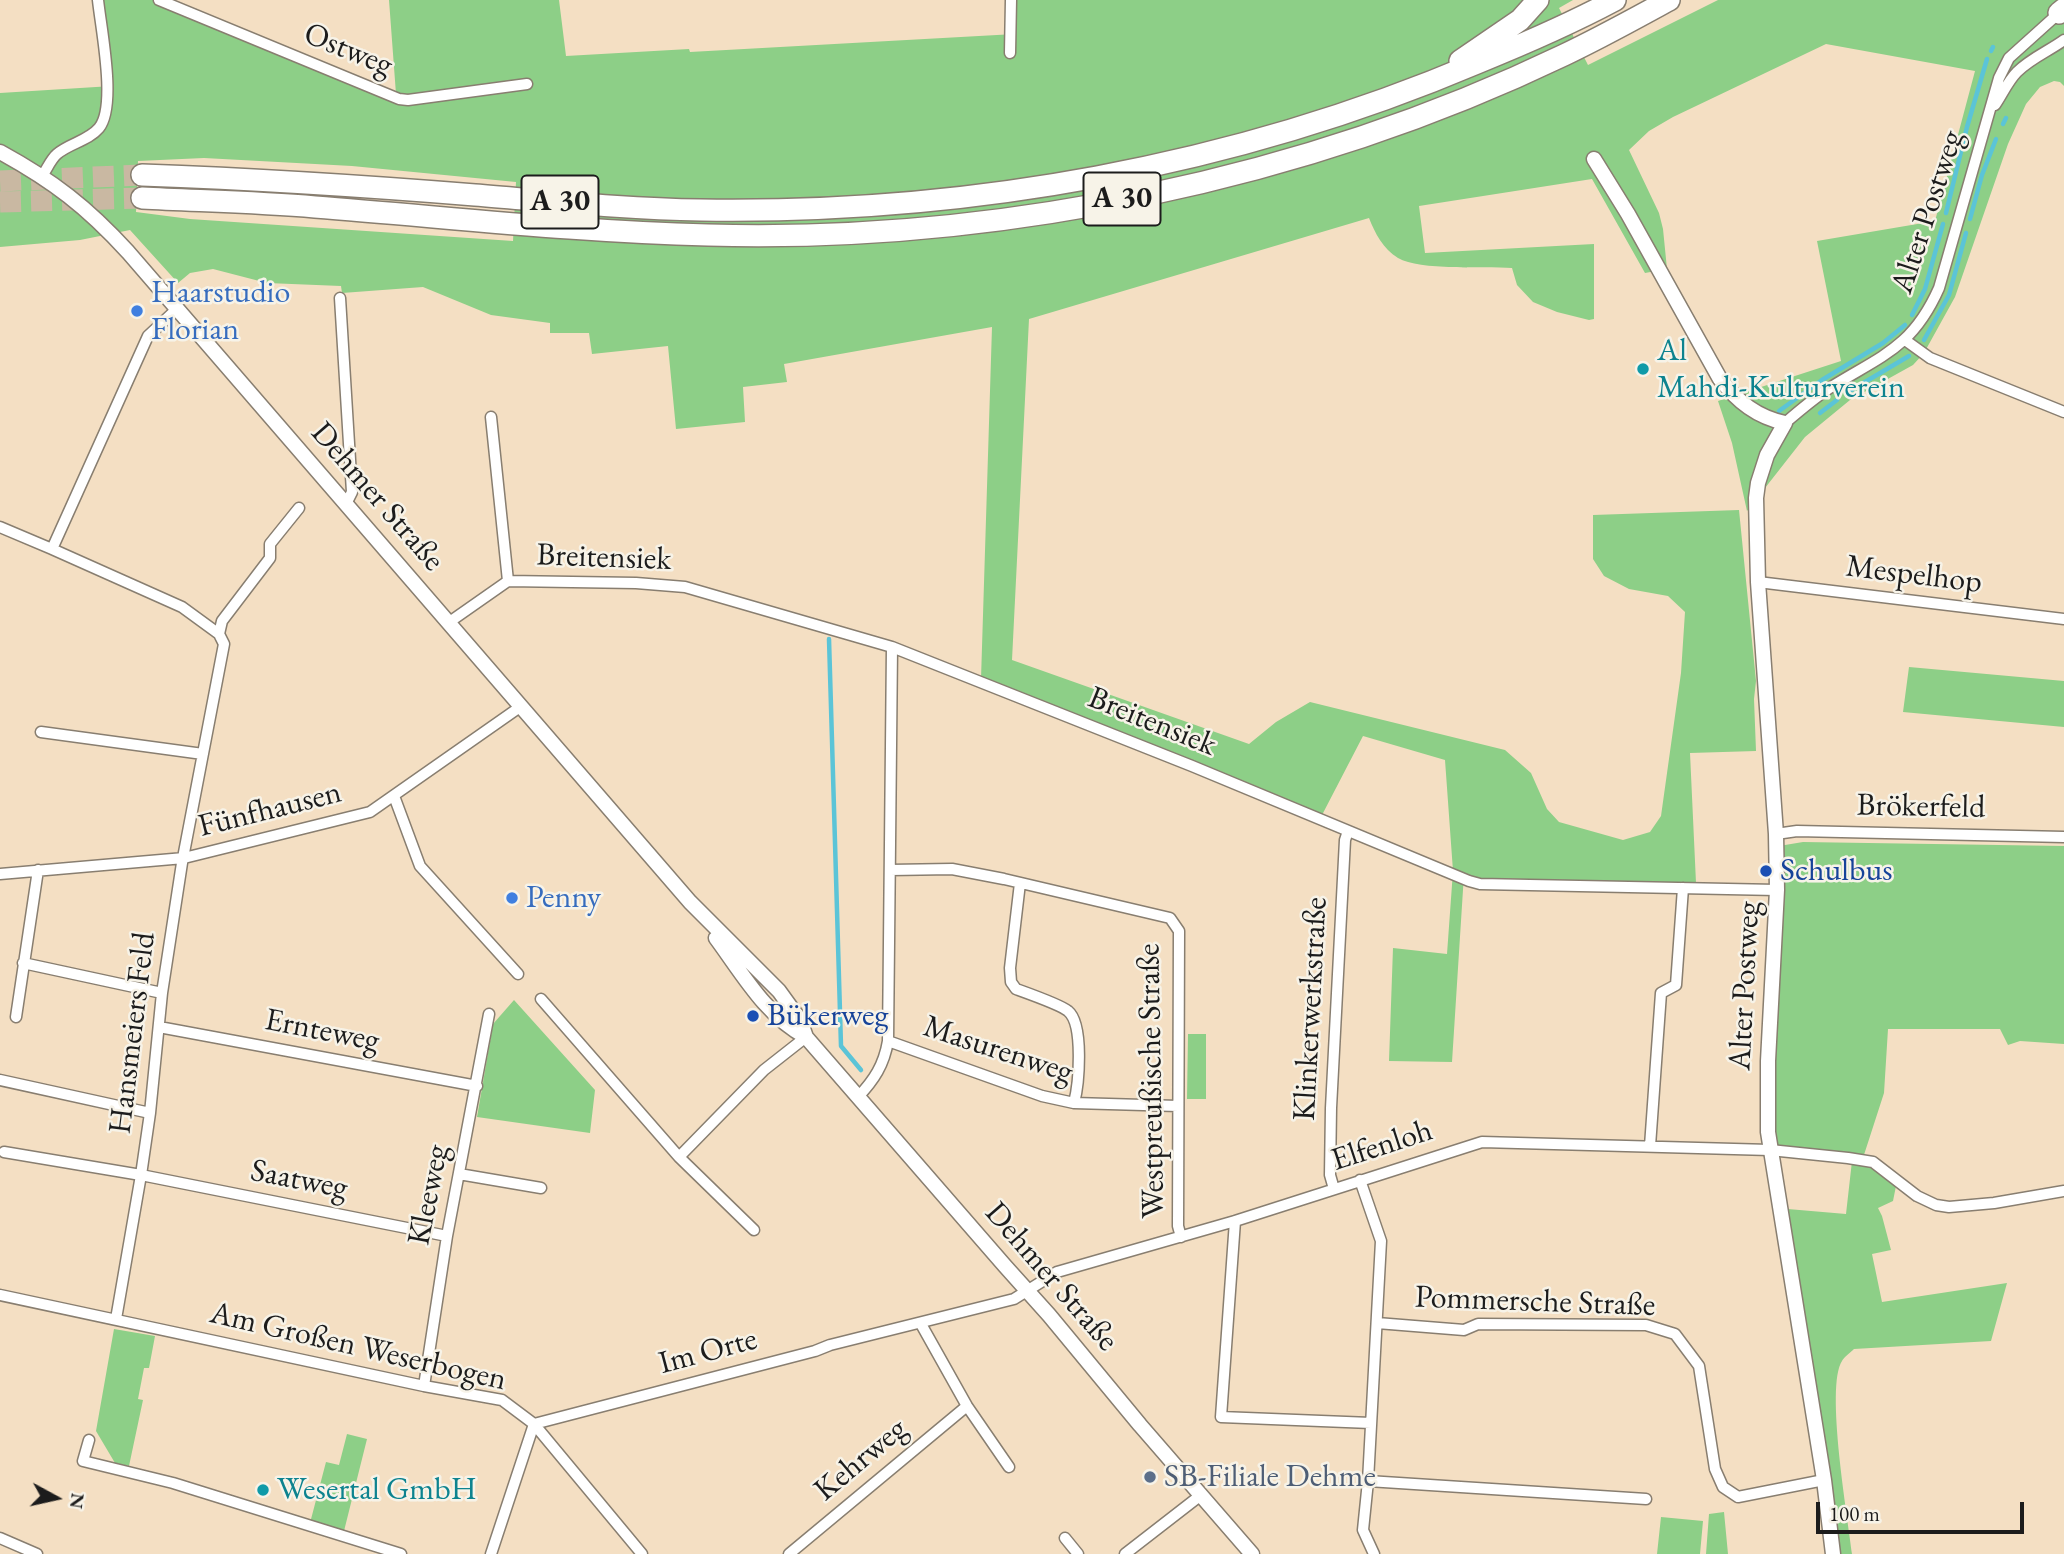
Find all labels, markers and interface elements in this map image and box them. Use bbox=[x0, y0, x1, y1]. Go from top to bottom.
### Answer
street label: Ostweg bbox=[298, 15, 398, 85]
street label: Alter Postweg bbox=[1884, 126, 1972, 298]
road number: A 30 bbox=[1084, 172, 1160, 226]
road number: A 30 bbox=[522, 176, 598, 229]
place label: Haarstudio Florian bbox=[151, 274, 290, 349]
marker: Haarstudio Florian bbox=[129, 303, 145, 319]
place label: Al Mahdi-Kulturverein bbox=[1657, 332, 1905, 407]
marker: Al Mahdi-Kulturverein bbox=[1635, 361, 1651, 377]
street label: Dehmer Straße bbox=[302, 415, 452, 579]
street label: Breitensiek bbox=[536, 536, 672, 580]
street label: Mespelhop bbox=[1844, 548, 1984, 602]
street label: Breitensiek bbox=[1082, 679, 1222, 765]
street label: Fünfhausen bbox=[194, 774, 346, 846]
street label: Brökerfeld bbox=[1856, 787, 1986, 827]
place label: Schulbus bbox=[1780, 852, 1893, 890]
marker: Schulbus bbox=[1758, 863, 1774, 879]
place label: Penny bbox=[526, 879, 601, 917]
marker: Penny bbox=[504, 890, 520, 906]
street label: Klinkerwerkstraße bbox=[1286, 896, 1336, 1122]
street label: Alter Postweg bbox=[1721, 900, 1769, 1072]
street label: Hansmeiers Feld bbox=[102, 930, 164, 1136]
street label: Westpreußische Straße bbox=[1130, 943, 1174, 1219]
place label: Bükerweg bbox=[767, 997, 888, 1035]
street label: Ernteweg bbox=[262, 1001, 382, 1061]
marker: Bükerweg bbox=[745, 1008, 761, 1024]
street label: Masurenweg bbox=[918, 1008, 1078, 1092]
street label: Elfenloh bbox=[1327, 1112, 1437, 1180]
street label: Kleeweg bbox=[400, 1141, 458, 1249]
street label: Saatweg bbox=[247, 1152, 351, 1208]
street label: Dehmer Straße bbox=[976, 1195, 1126, 1359]
street label: Pommersche Straße bbox=[1414, 1279, 1656, 1325]
street label: Am Großen Weserbogen bbox=[206, 1294, 510, 1400]
street label: Im Orte bbox=[655, 1321, 761, 1383]
street label: Kehrweg bbox=[807, 1410, 915, 1510]
place label: SB-Filiale Dehme bbox=[1164, 1458, 1376, 1496]
north arrow bbox=[21, 1463, 91, 1533]
marker: SB-Filiale Dehme bbox=[1142, 1469, 1158, 1485]
place label: Wesertal GmbH bbox=[277, 1471, 477, 1509]
marker: Wesertal GmbH bbox=[255, 1482, 271, 1498]
scale bar bbox=[1819, 1488, 2027, 1532]
text: N bbox=[64, 1492, 91, 1510]
text: 100 m bbox=[1829, 1500, 1880, 1527]

